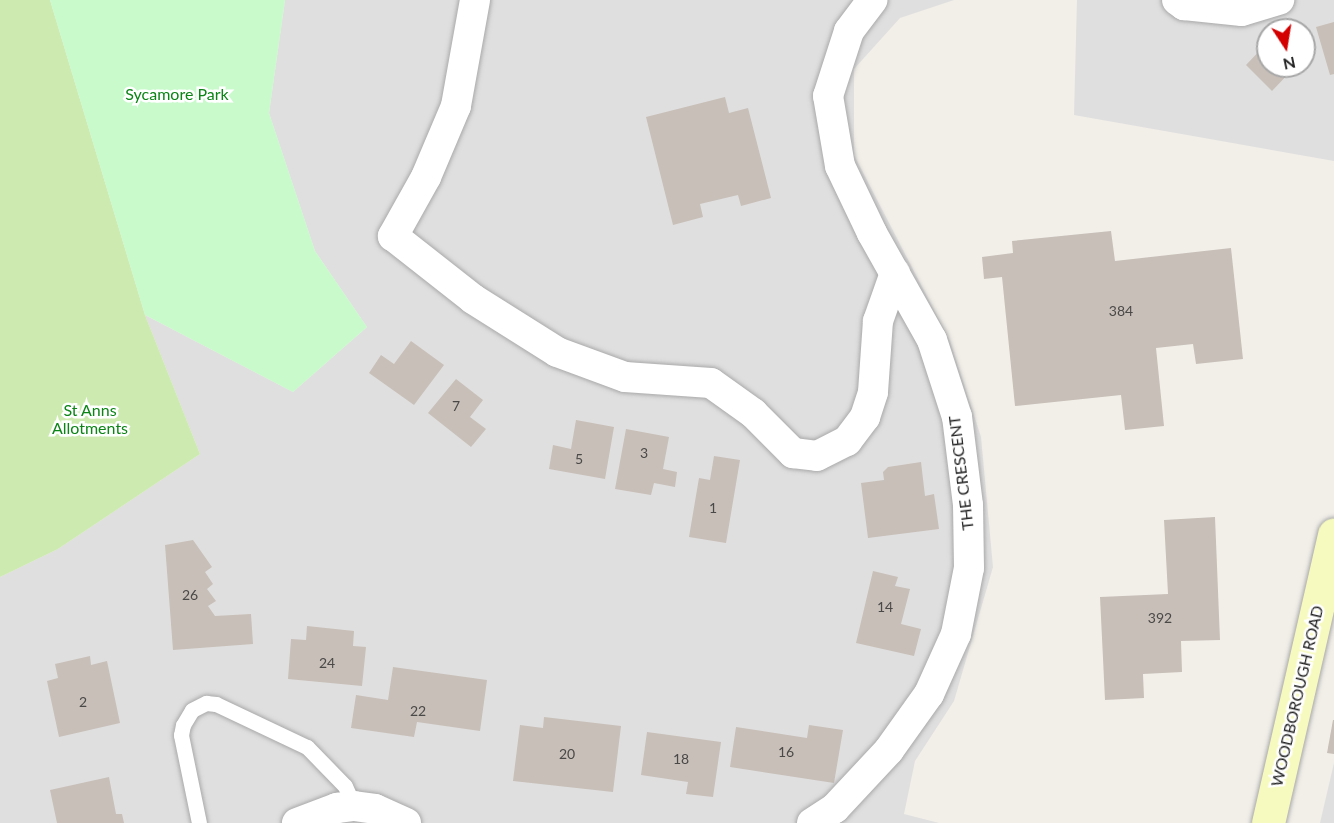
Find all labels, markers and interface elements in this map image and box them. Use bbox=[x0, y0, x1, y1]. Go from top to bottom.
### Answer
north arrow bbox=[1256, 18, 1316, 78]
text: N bbox=[1281, 54, 1297, 75]
park label: Sycamore Park bbox=[125, 84, 229, 104]
house number: 384 bbox=[1109, 303, 1133, 319]
house number: 7 bbox=[452, 398, 460, 414]
park label: St Anns Allotments bbox=[52, 400, 128, 438]
street label: THE CRESCENT bbox=[944, 415, 978, 531]
house number: 3 bbox=[640, 445, 648, 461]
house number: 5 bbox=[575, 451, 583, 467]
house number: 1 bbox=[709, 500, 717, 516]
house number: 26 bbox=[182, 587, 198, 603]
house number: 14 bbox=[877, 599, 893, 615]
street label: WOODBOROUGH ROAD bbox=[1267, 604, 1327, 788]
house number: 392 bbox=[1148, 610, 1172, 626]
house number: 24 bbox=[319, 655, 335, 671]
house number: 2 bbox=[79, 694, 87, 710]
house number: 22 bbox=[410, 703, 426, 719]
house number: 16 bbox=[778, 744, 794, 760]
house number: 20 bbox=[559, 746, 575, 762]
house number: 18 bbox=[673, 751, 689, 767]

